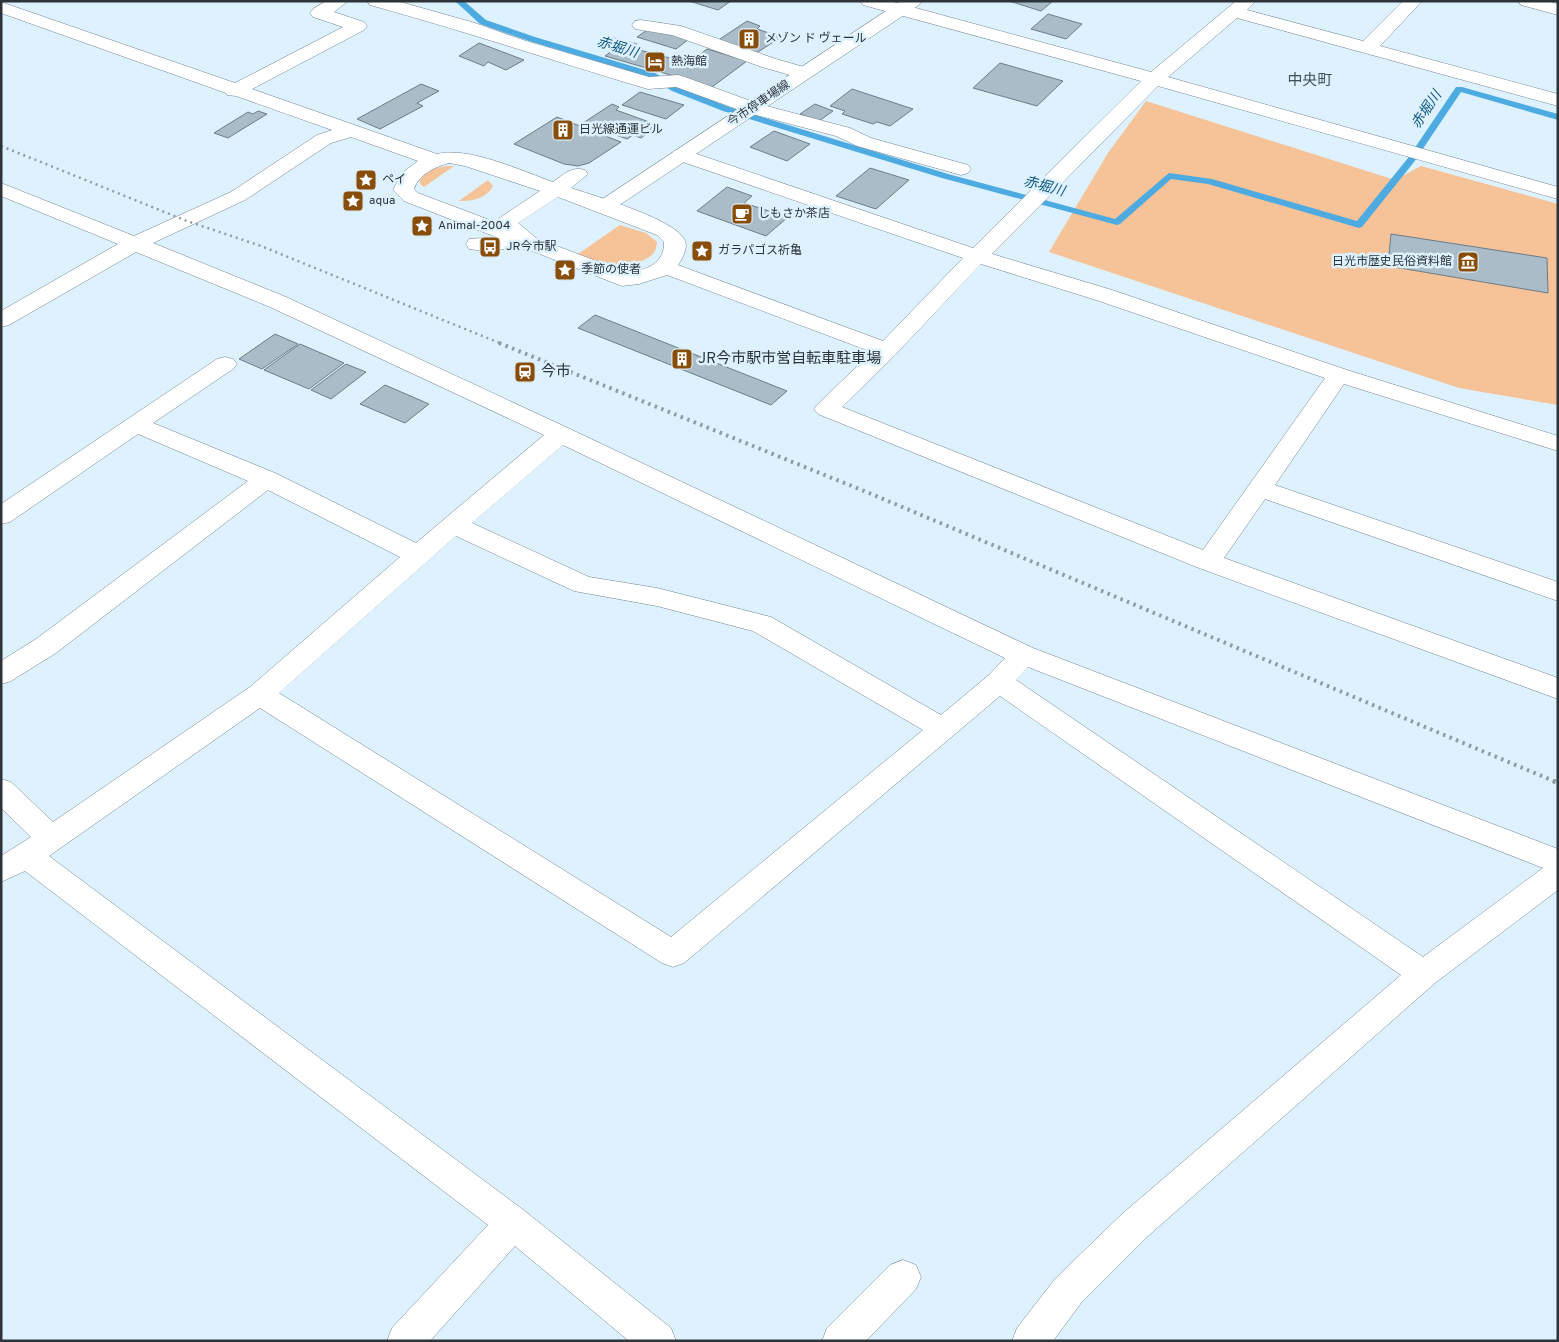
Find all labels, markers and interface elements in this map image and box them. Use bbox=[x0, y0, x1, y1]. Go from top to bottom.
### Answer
building icon: メゾン ド ヴェール bbox=[737, 27, 761, 51]
place label: メゾン ド ヴェール bbox=[765, 31, 867, 47]
water label: 赤堀川 bbox=[594, 34, 641, 63]
hotel icon: 熱海館 bbox=[643, 50, 667, 74]
place label: 熱海館 bbox=[671, 54, 707, 70]
district label: 中央町 bbox=[1287, 72, 1333, 91]
street label: 今市停車場線 bbox=[725, 77, 793, 131]
water label: 赤堀川 bbox=[1408, 86, 1447, 132]
building icon: 日光線通運ビル bbox=[551, 118, 575, 142]
place label: 日光線通運ビル bbox=[579, 122, 663, 138]
place icon: ペイ bbox=[354, 168, 378, 192]
place label: ペイ bbox=[382, 172, 406, 188]
water label: 赤堀川 bbox=[1022, 173, 1068, 201]
place icon: aqua bbox=[341, 189, 365, 213]
place label: aqua bbox=[369, 193, 395, 209]
cafe icon: しもさか茶店 bbox=[730, 202, 754, 226]
place label: しもさか茶店 bbox=[758, 206, 830, 222]
place icon: Animal-2004 bbox=[410, 214, 434, 238]
place label: Animal-2004 bbox=[438, 218, 511, 234]
bus stop icon: JR今市駅 bbox=[478, 235, 502, 259]
place label: JR今市駅 bbox=[506, 239, 557, 255]
place icon: ガラパゴス祈亀 bbox=[690, 239, 714, 263]
place label: ガラパゴス祈亀 bbox=[718, 243, 802, 259]
museum icon: 日光市歴史民俗資料館 bbox=[1456, 250, 1480, 274]
place label: 日光市歴史民俗資料館 bbox=[1332, 254, 1452, 270]
place icon: 季節の使者 bbox=[553, 258, 577, 282]
place label: 季節の使者 bbox=[581, 262, 641, 278]
building icon: JR今市駅市営自転車駐車場 bbox=[670, 347, 694, 371]
place label: JR今市駅市営自転車駐車場 bbox=[698, 350, 881, 369]
station icon: 今市 bbox=[513, 360, 537, 384]
place label: 今市 bbox=[541, 363, 571, 382]

